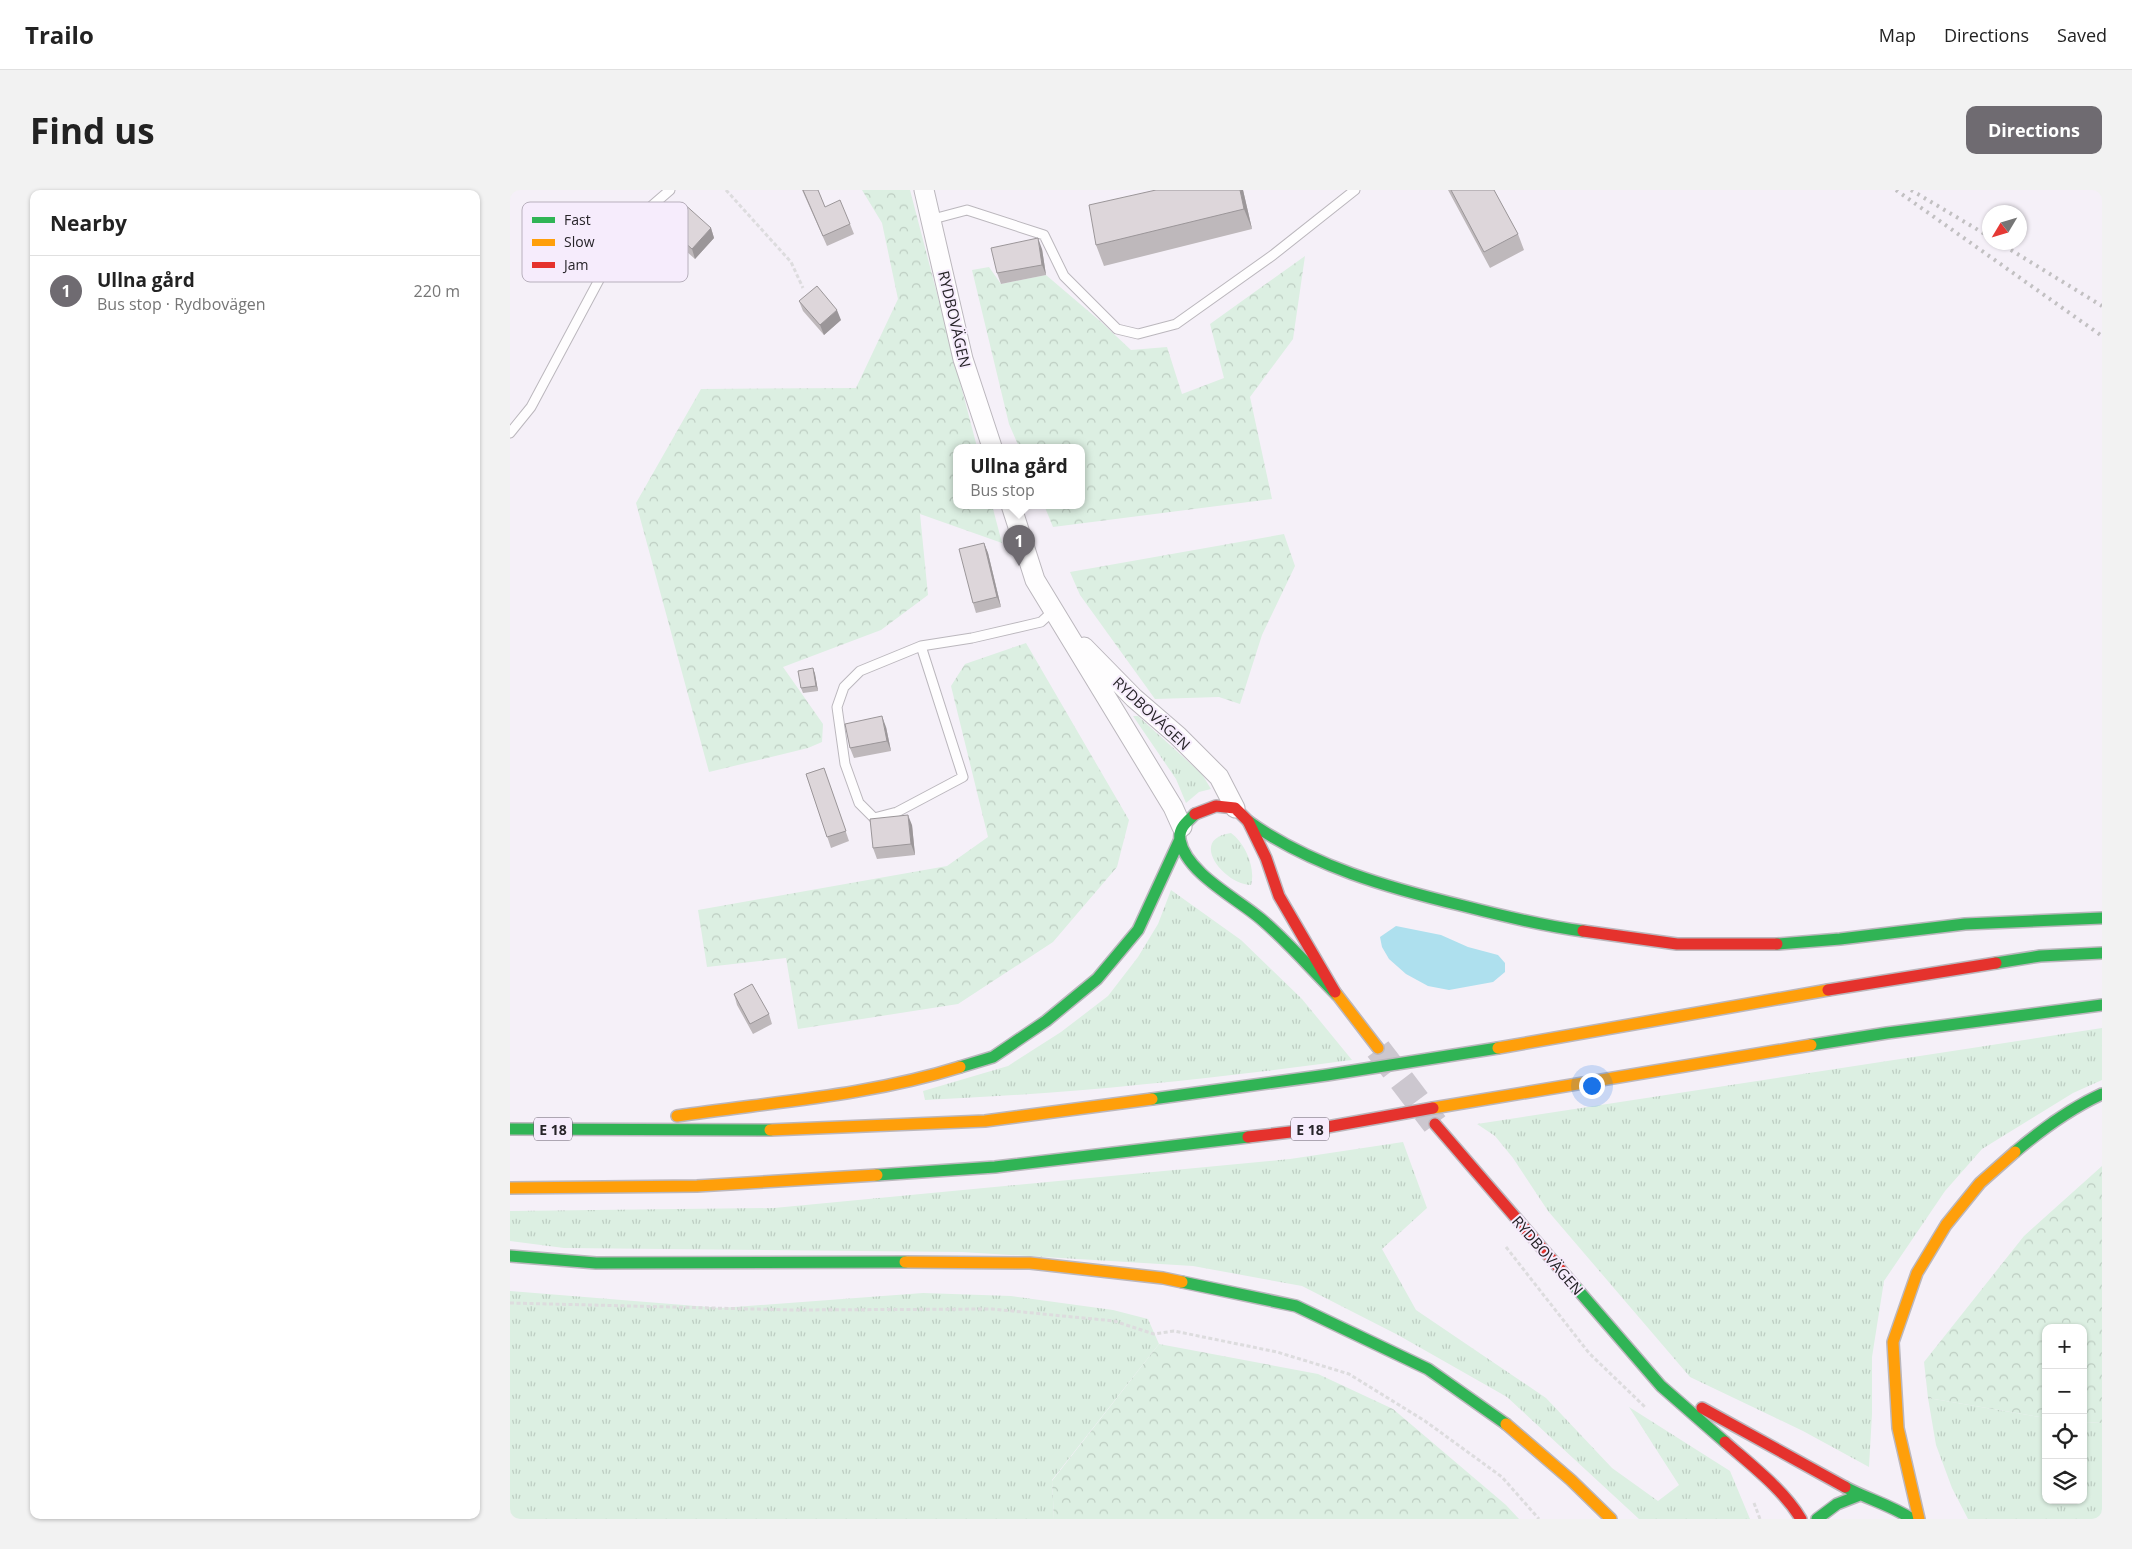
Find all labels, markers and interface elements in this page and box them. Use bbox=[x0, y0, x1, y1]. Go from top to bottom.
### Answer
text: Trailo bbox=[25, 18, 94, 51]
text: Map bbox=[1879, 23, 1916, 47]
text: Directions bbox=[1944, 23, 2029, 47]
text: Saved bbox=[2057, 23, 2107, 47]
button: Directions bbox=[1966, 106, 2102, 154]
text: Find us bbox=[30, 107, 155, 154]
legend bbox=[522, 202, 688, 282]
north arrow bbox=[1982, 205, 2027, 250]
text: Nearby bbox=[50, 209, 127, 237]
text: Fast bbox=[564, 210, 591, 229]
text: Slow bbox=[564, 232, 595, 251]
text: Jam bbox=[562, 255, 589, 274]
text: Ullna gård bbox=[97, 267, 195, 293]
street label: RYDBOVÄGEN bbox=[934, 269, 976, 369]
text: 1 bbox=[61, 280, 71, 302]
text: 220 m bbox=[414, 280, 460, 302]
text: Bus stop · Rydbovägen bbox=[97, 293, 266, 315]
popup bbox=[953, 444, 1085, 509]
text: Ullna gård bbox=[970, 453, 1068, 479]
text: Bus stop bbox=[970, 479, 1035, 501]
pin: 1 bbox=[1003, 525, 1035, 566]
street label: RYDBOVÄGEN bbox=[1109, 672, 1195, 754]
your location bbox=[1579, 1073, 1605, 1099]
road number: E 18 bbox=[534, 1118, 572, 1141]
road number: E 18 bbox=[1291, 1118, 1329, 1141]
street label: RYDBOVÄGEN bbox=[1508, 1211, 1588, 1299]
map controls bbox=[2042, 1324, 2087, 1504]
button: + bbox=[2042, 1324, 2087, 1369]
button: − bbox=[2042, 1369, 2087, 1414]
button: locate bbox=[2042, 1414, 2087, 1459]
button: layers bbox=[2042, 1459, 2087, 1504]

